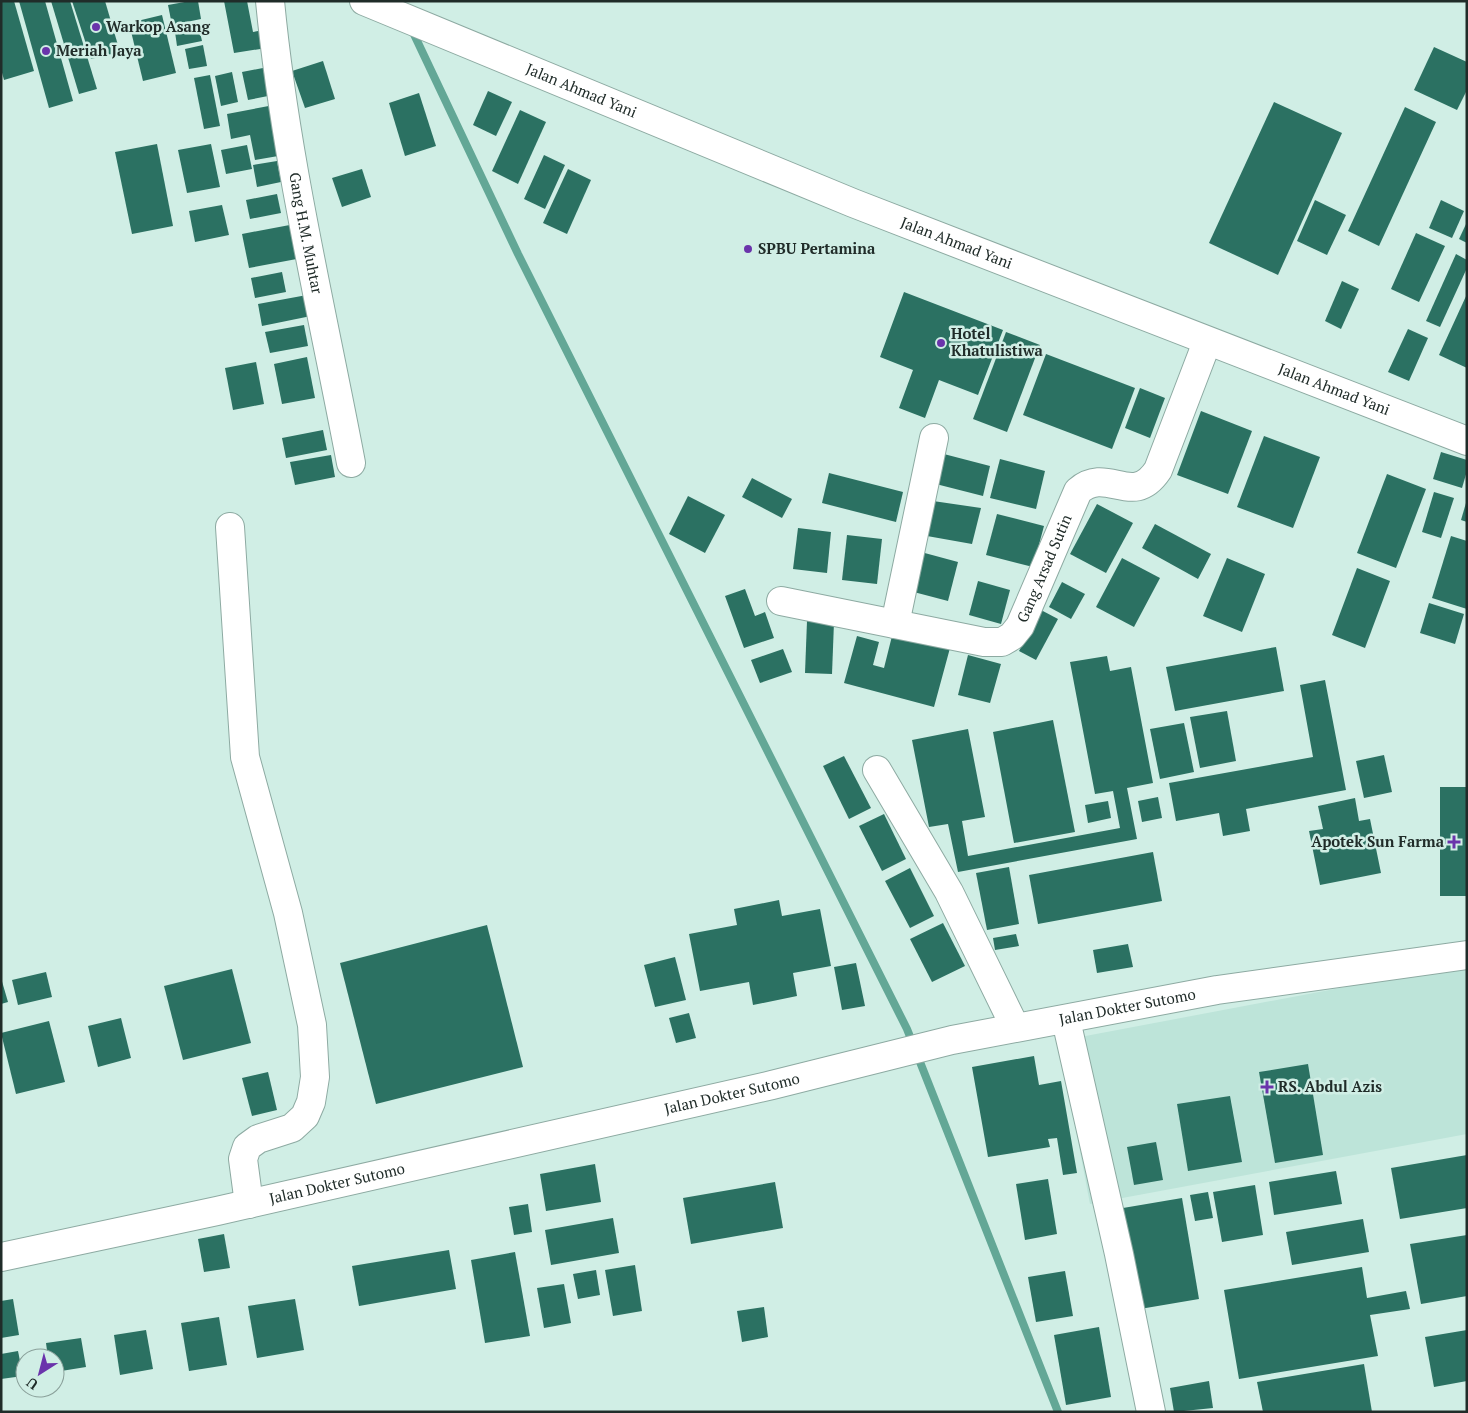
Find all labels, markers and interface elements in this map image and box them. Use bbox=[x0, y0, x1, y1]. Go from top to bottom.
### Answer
place label: Warkop Asang bbox=[106, 16, 210, 36]
marker: Warkop Asang bbox=[90, 21, 102, 33]
place label: Meriah Jaya bbox=[56, 40, 142, 60]
marker: Meriah Jaya bbox=[40, 45, 52, 57]
street label: Jalan Ahmad Yani bbox=[523, 58, 640, 122]
street label: Gang H.M. Muhtar bbox=[285, 171, 328, 296]
street label: Jalan Ahmad Yani bbox=[898, 211, 1015, 273]
place label: SPBU Pertamina bbox=[758, 238, 876, 258]
marker: SPBU Pertamina bbox=[742, 243, 754, 255]
place label: Hotel Khatulistiwa bbox=[951, 323, 1043, 360]
marker: Hotel Khatulistiwa bbox=[935, 337, 947, 349]
street label: Jalan Ahmad Yani bbox=[1276, 358, 1393, 419]
street label: Gang Arsad Sutin bbox=[1012, 511, 1076, 625]
place label: Apotek Sun Farma bbox=[1311, 831, 1445, 851]
marker: Apotek Sun Farma bbox=[1448, 836, 1460, 848]
street label: Jalan Dokter Sutomo bbox=[1057, 983, 1197, 1029]
street label: Jalan Dokter Sutomo bbox=[662, 1067, 802, 1118]
place label: RS. Abdul Azis bbox=[1278, 1076, 1382, 1096]
marker: RS. Abdul Azis bbox=[1260, 1080, 1274, 1094]
street label: Jalan Dokter Sutomo bbox=[267, 1158, 407, 1208]
north arrow bbox=[15, 1348, 65, 1398]
text: U bbox=[22, 1373, 42, 1395]

